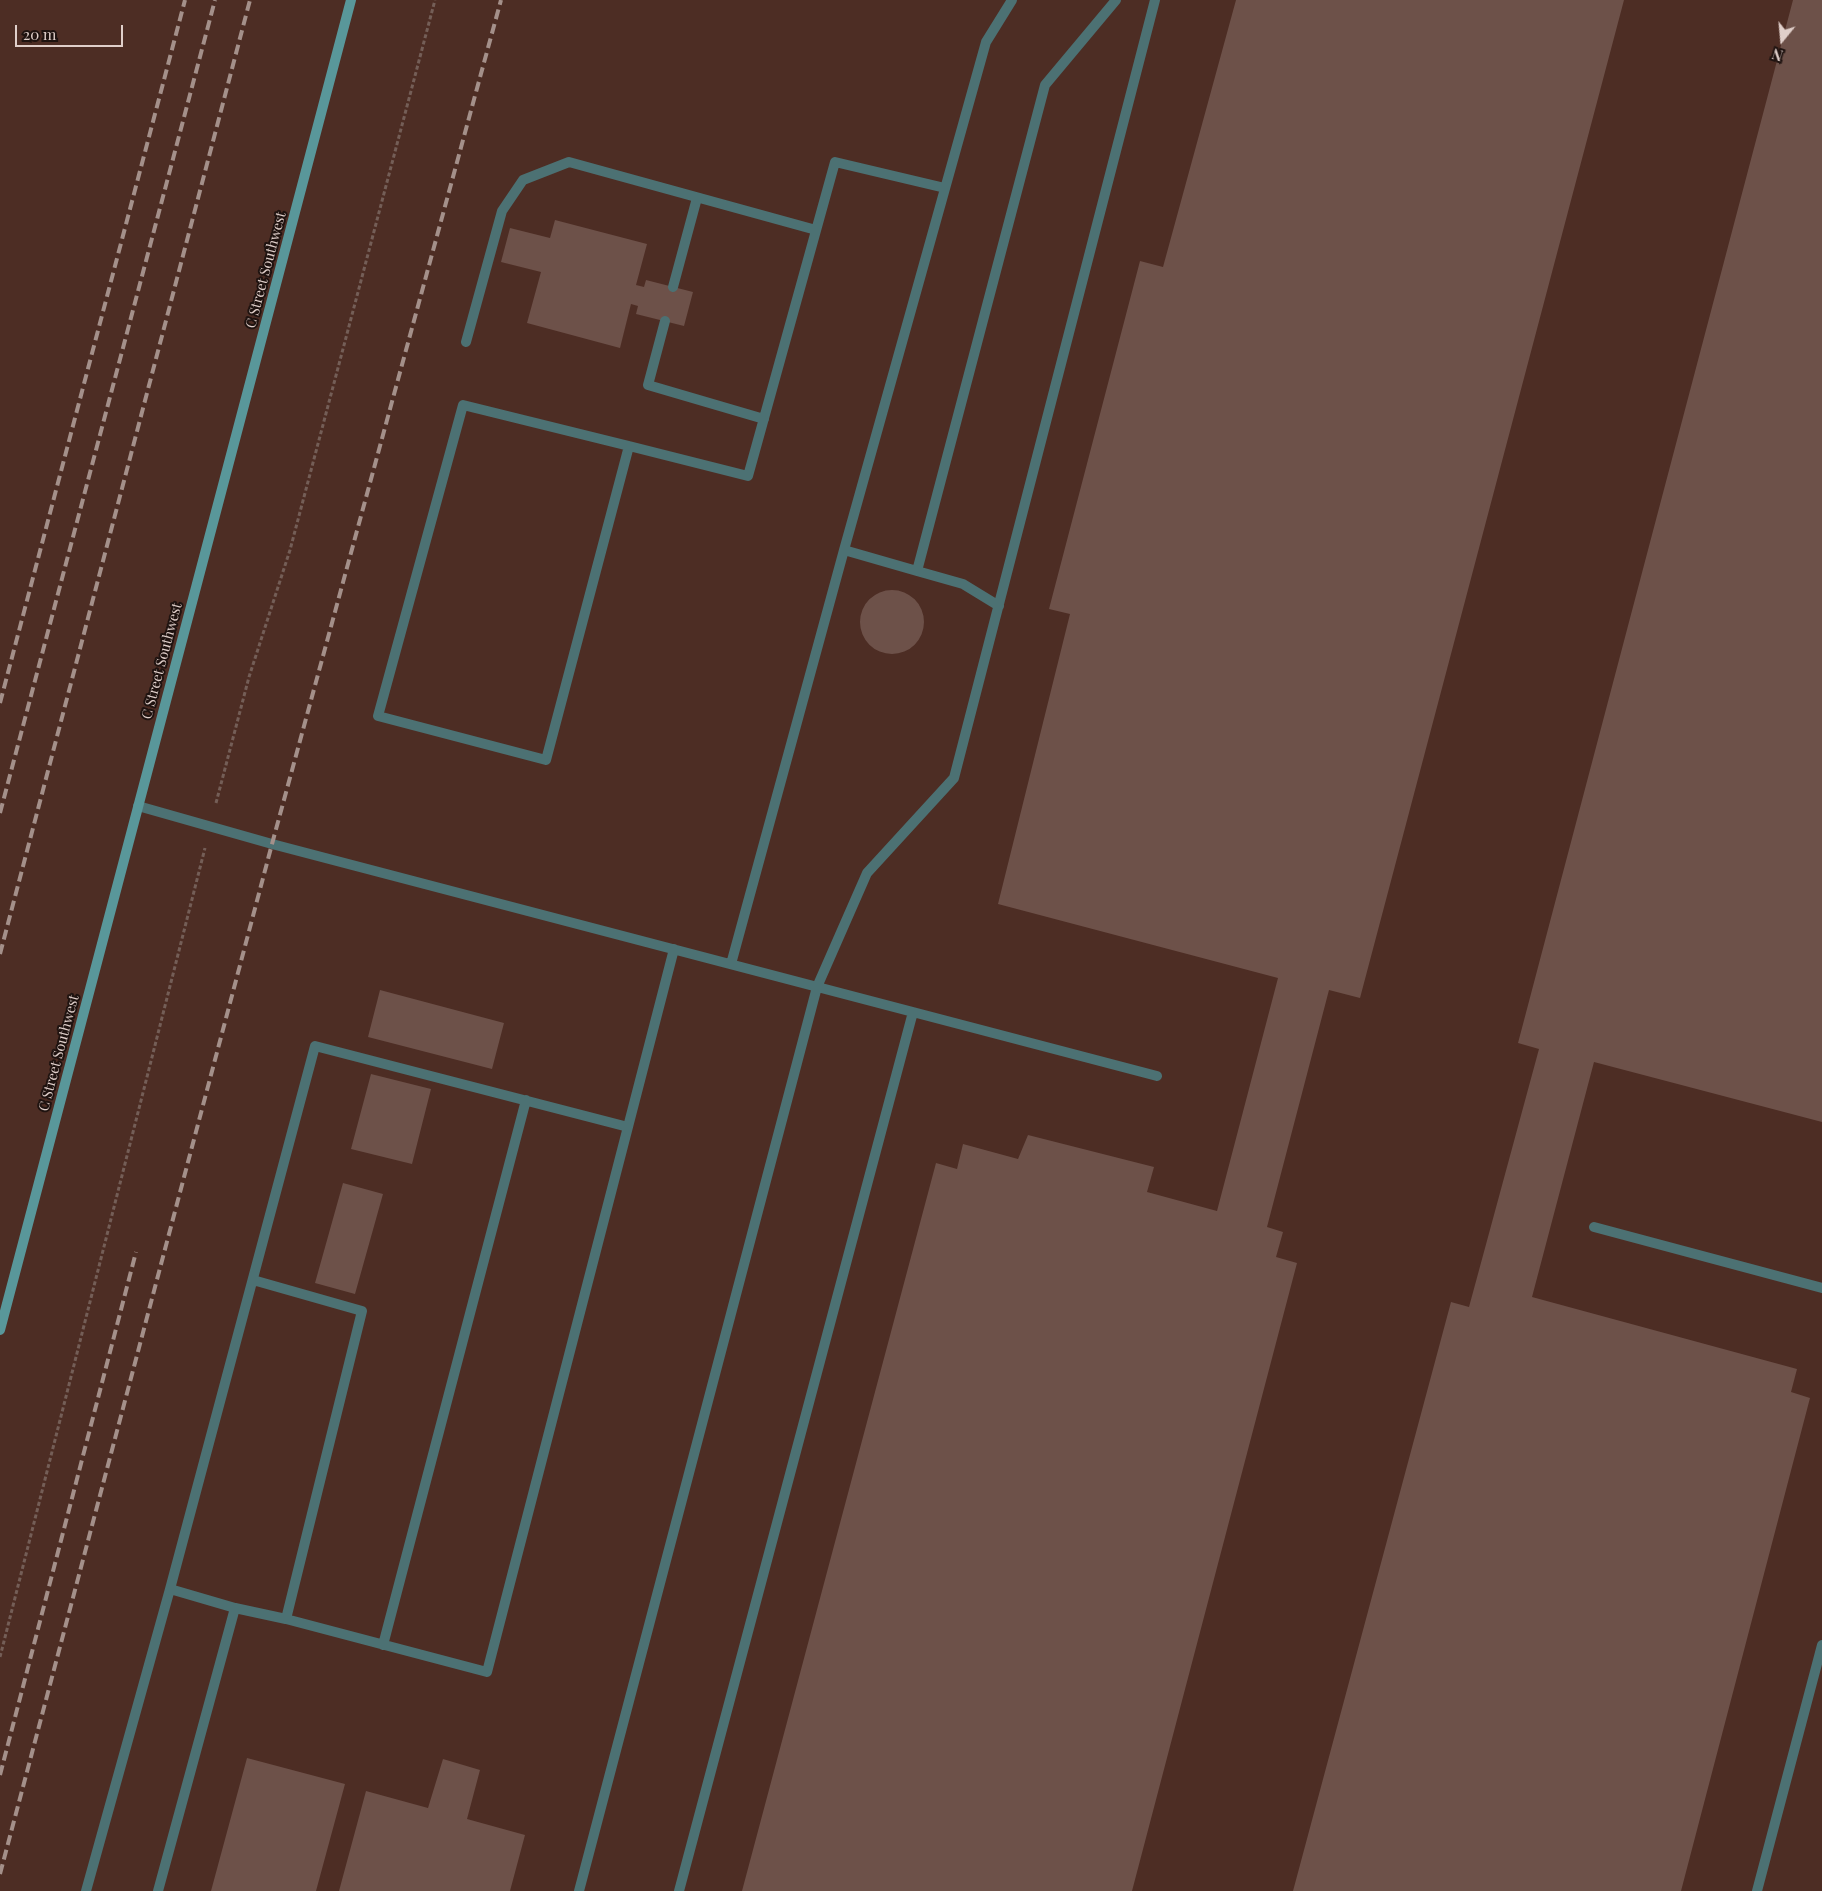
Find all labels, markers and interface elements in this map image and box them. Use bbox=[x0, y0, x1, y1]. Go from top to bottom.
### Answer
scale bar bbox=[18, 15, 125, 47]
north arrow bbox=[1757, 15, 1807, 65]
text: 20 m bbox=[23, 24, 56, 44]
text: N bbox=[1770, 44, 1785, 65]
street label: C Street Southwest bbox=[242, 210, 290, 330]
street label: C Street Southwest bbox=[138, 601, 186, 721]
street label: C Street Southwest bbox=[35, 993, 83, 1113]

